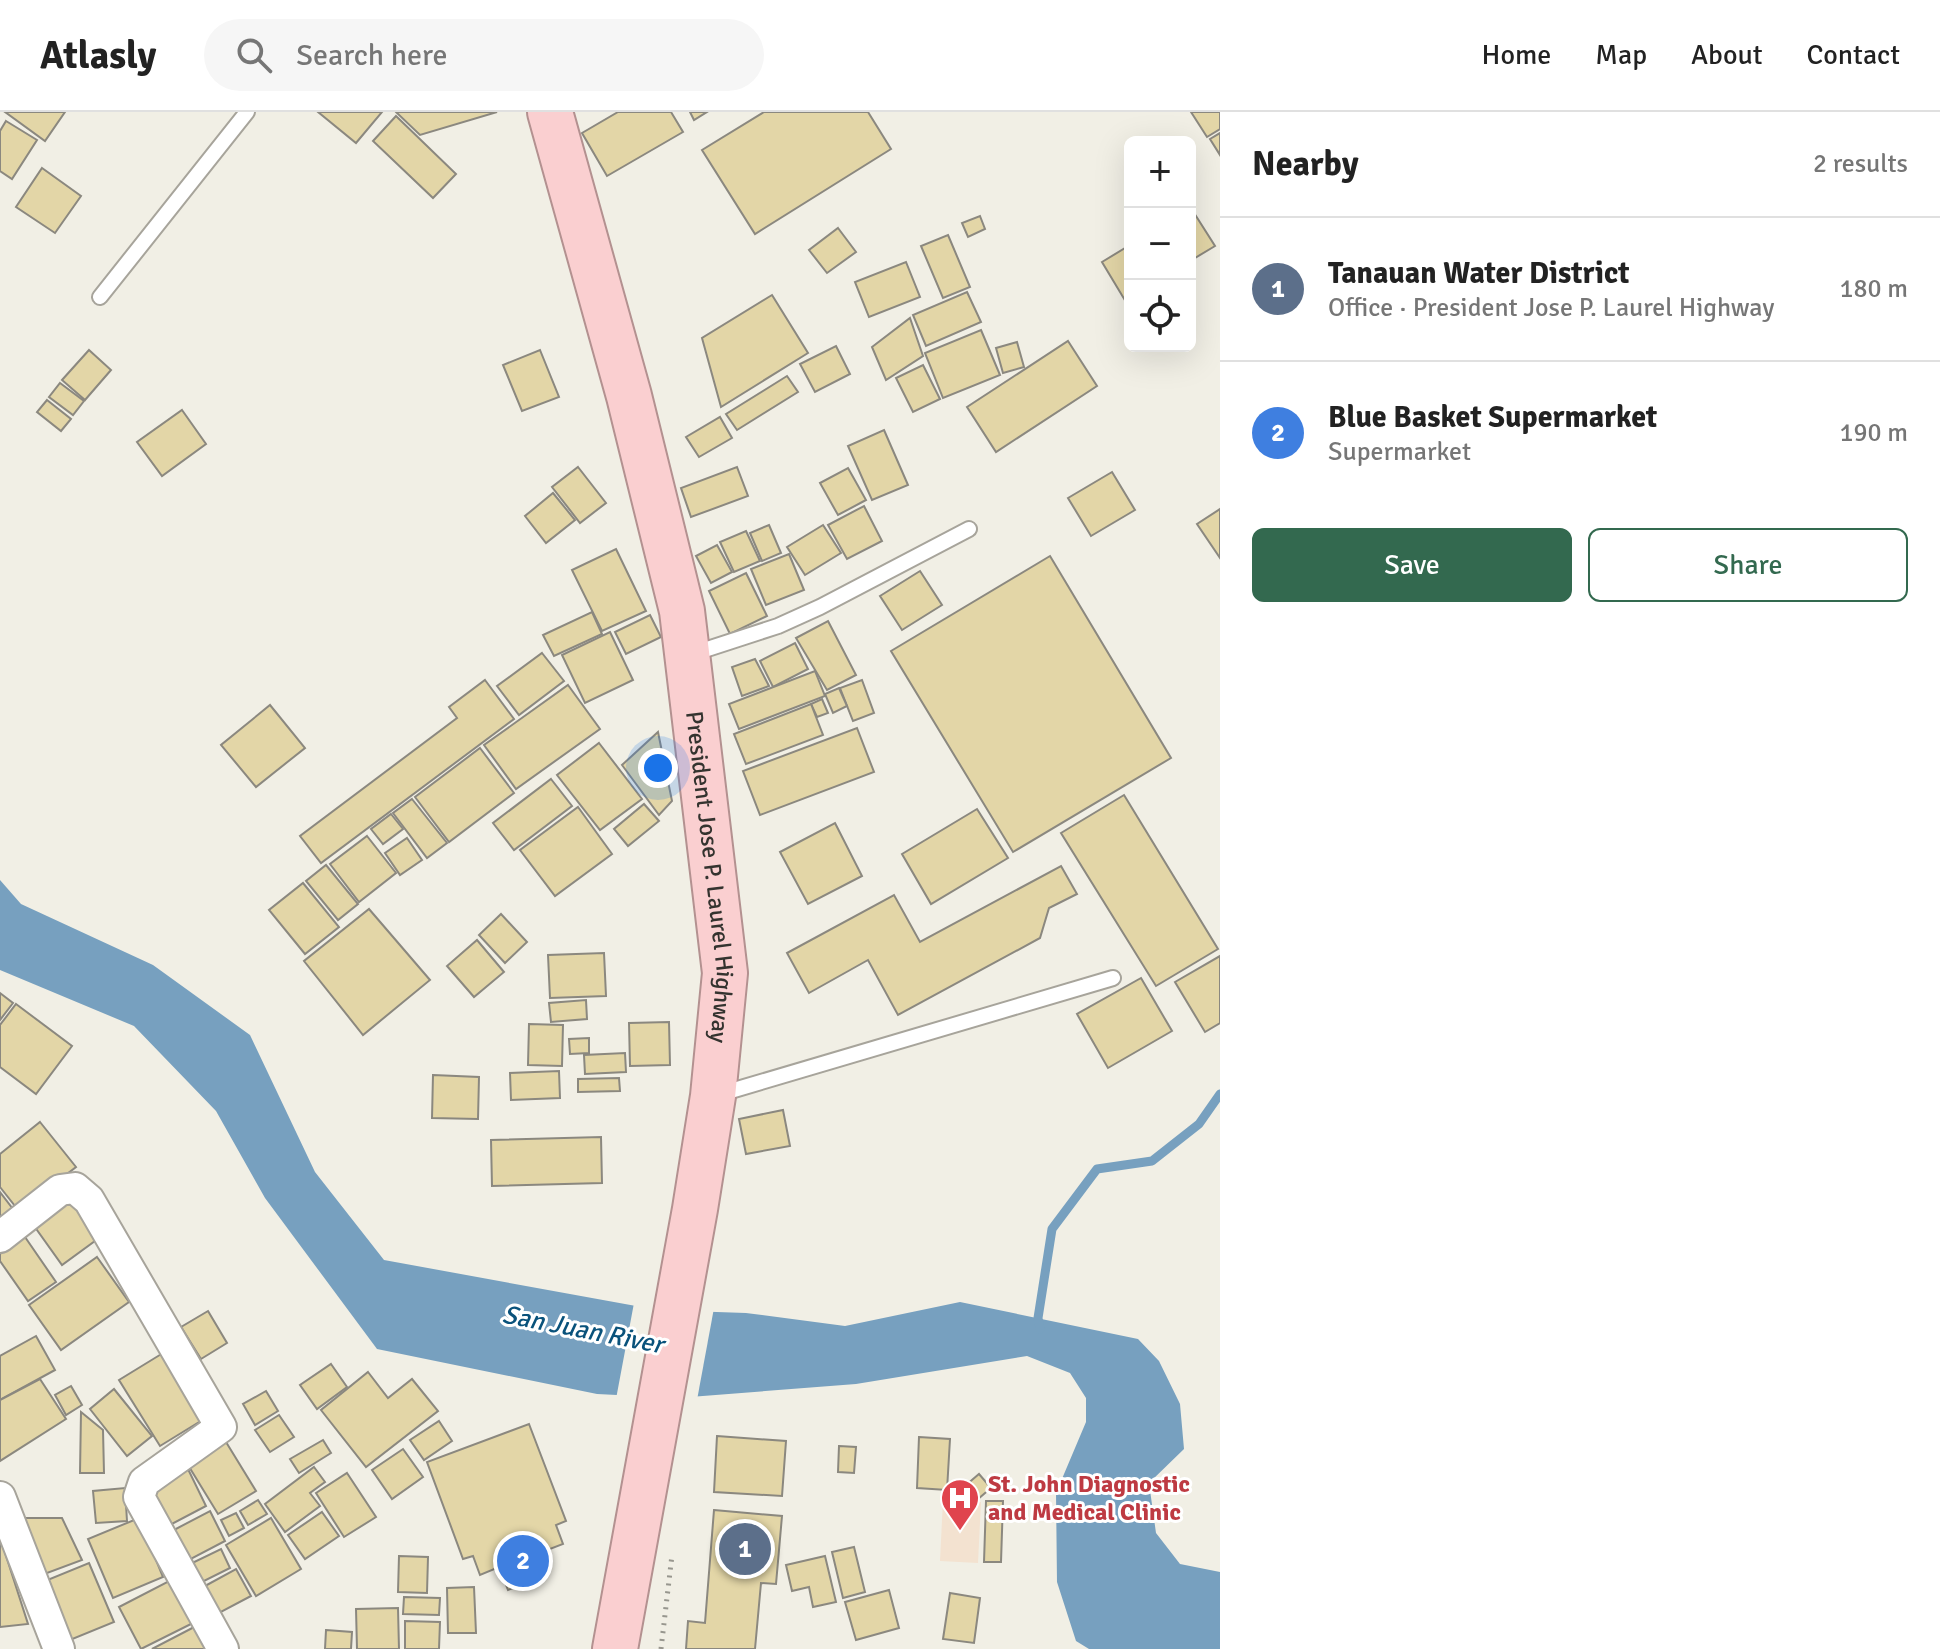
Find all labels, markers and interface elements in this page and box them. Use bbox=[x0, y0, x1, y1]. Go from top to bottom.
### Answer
search box bbox=[204, 19, 764, 91]
text: Atlasly bbox=[40, 32, 156, 79]
icon: search bbox=[232, 33, 276, 77]
text: Search here bbox=[296, 37, 448, 74]
text: Home bbox=[1482, 38, 1551, 72]
text: Map bbox=[1595, 38, 1647, 72]
text: About bbox=[1691, 38, 1763, 72]
text: Contact bbox=[1807, 38, 1900, 72]
map controls bbox=[1124, 136, 1196, 352]
button: + bbox=[1124, 136, 1196, 208]
text: Nearby bbox=[1252, 143, 1359, 185]
text: 2 results bbox=[1813, 148, 1908, 180]
button: − bbox=[1124, 208, 1196, 280]
text: Tanauan Water District bbox=[1328, 255, 1629, 292]
text: 1 bbox=[1271, 273, 1285, 305]
text: 180 m bbox=[1839, 273, 1908, 305]
button: locate bbox=[1124, 280, 1196, 352]
text: Office · President Jose P. Laurel Highway bbox=[1328, 292, 1774, 324]
text: Blue Basket Supermarket bbox=[1328, 399, 1657, 436]
text: 2 bbox=[1271, 417, 1285, 449]
text: 190 m bbox=[1839, 417, 1908, 449]
text: Supermarket bbox=[1328, 436, 1471, 468]
button: Save bbox=[1252, 528, 1572, 602]
button: Share bbox=[1588, 528, 1908, 602]
street label: President Jose P. Laurel Highway bbox=[679, 709, 740, 1044]
your location bbox=[638, 748, 678, 788]
water label: San Juan River bbox=[500, 1299, 669, 1362]
place label: St. John Diagnostic and Medical Clinic bbox=[988, 1469, 1190, 1527]
hospital icon: St. John Diagnostic and Medical Clinic bbox=[939, 1477, 981, 1532]
pin: 1 bbox=[719, 1519, 771, 1579]
pin: 2 bbox=[497, 1531, 549, 1591]

